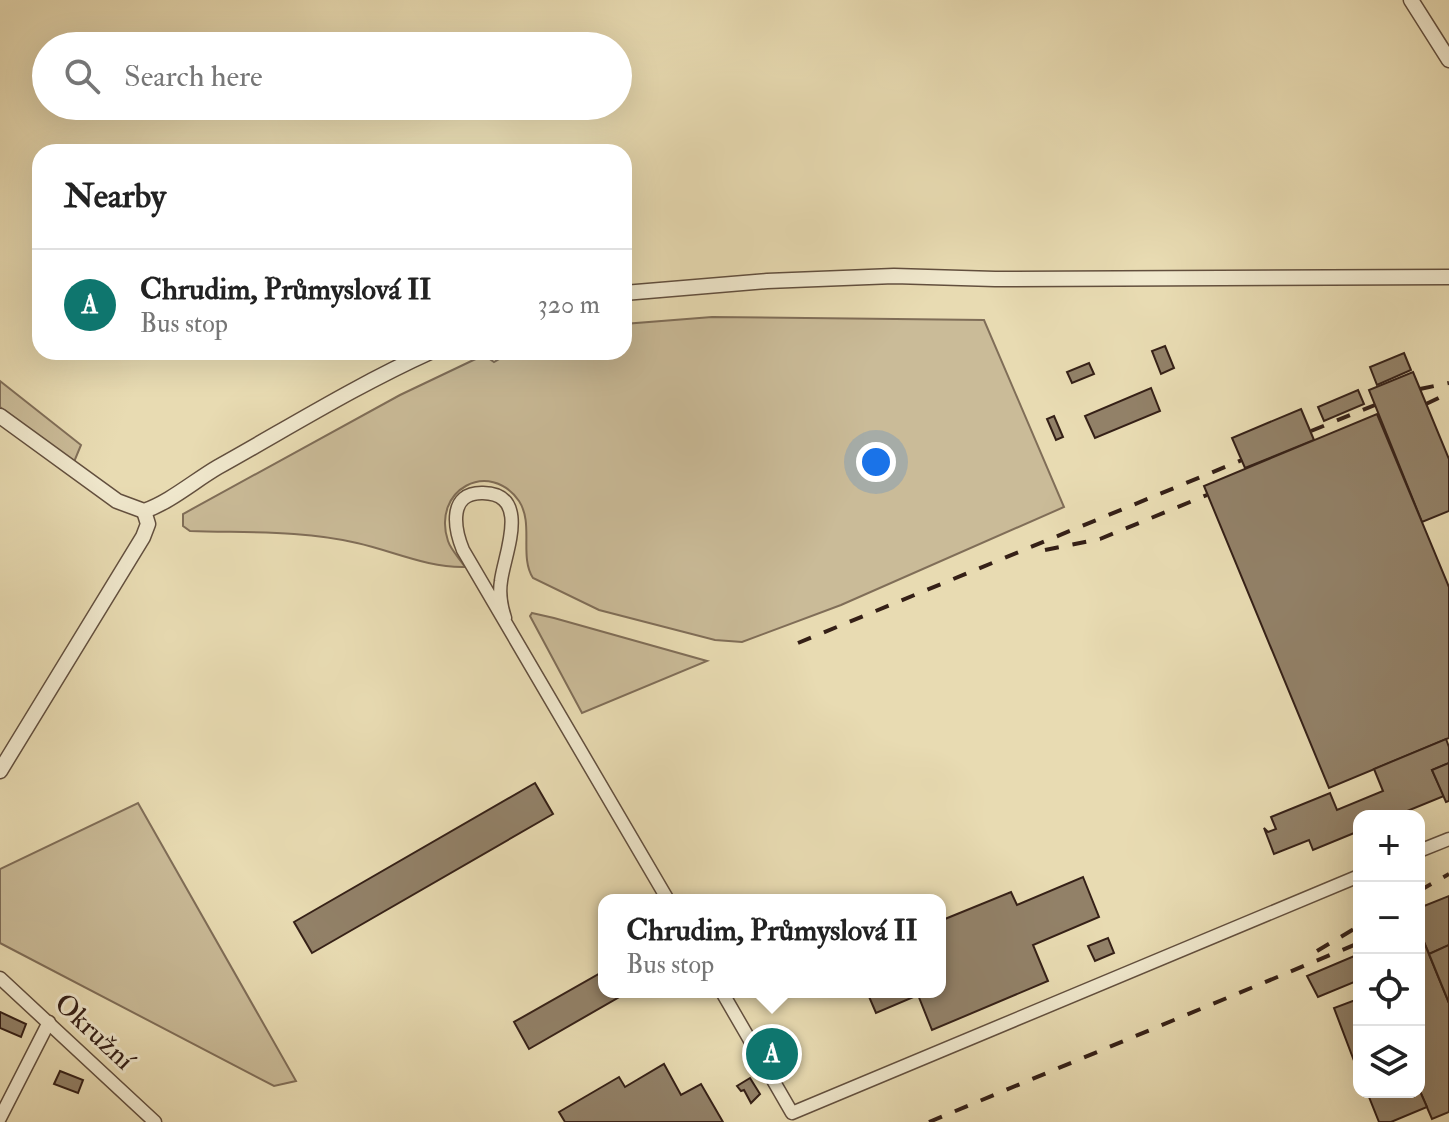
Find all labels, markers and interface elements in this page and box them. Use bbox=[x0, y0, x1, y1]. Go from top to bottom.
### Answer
search box bbox=[32, 32, 632, 120]
icon: search bbox=[60, 54, 104, 98]
text: Search here bbox=[124, 58, 263, 95]
text: Nearby bbox=[64, 175, 166, 218]
text: Chrudim, Průmyslová II bbox=[140, 271, 431, 308]
text: A bbox=[82, 289, 98, 321]
text: 320 m bbox=[538, 289, 600, 321]
text: Bus stop bbox=[140, 308, 228, 340]
your location bbox=[856, 442, 896, 482]
map controls bbox=[1353, 810, 1425, 1098]
button: + bbox=[1353, 810, 1425, 882]
button: − bbox=[1353, 882, 1425, 954]
popup bbox=[598, 894, 946, 998]
text: Chrudim, Průmyslová II bbox=[626, 912, 918, 949]
text: Bus stop bbox=[626, 949, 714, 981]
button: locate bbox=[1353, 954, 1425, 1026]
street label: Okružní bbox=[47, 986, 143, 1079]
pin: A bbox=[746, 1024, 798, 1084]
button: layers bbox=[1353, 1026, 1425, 1098]

